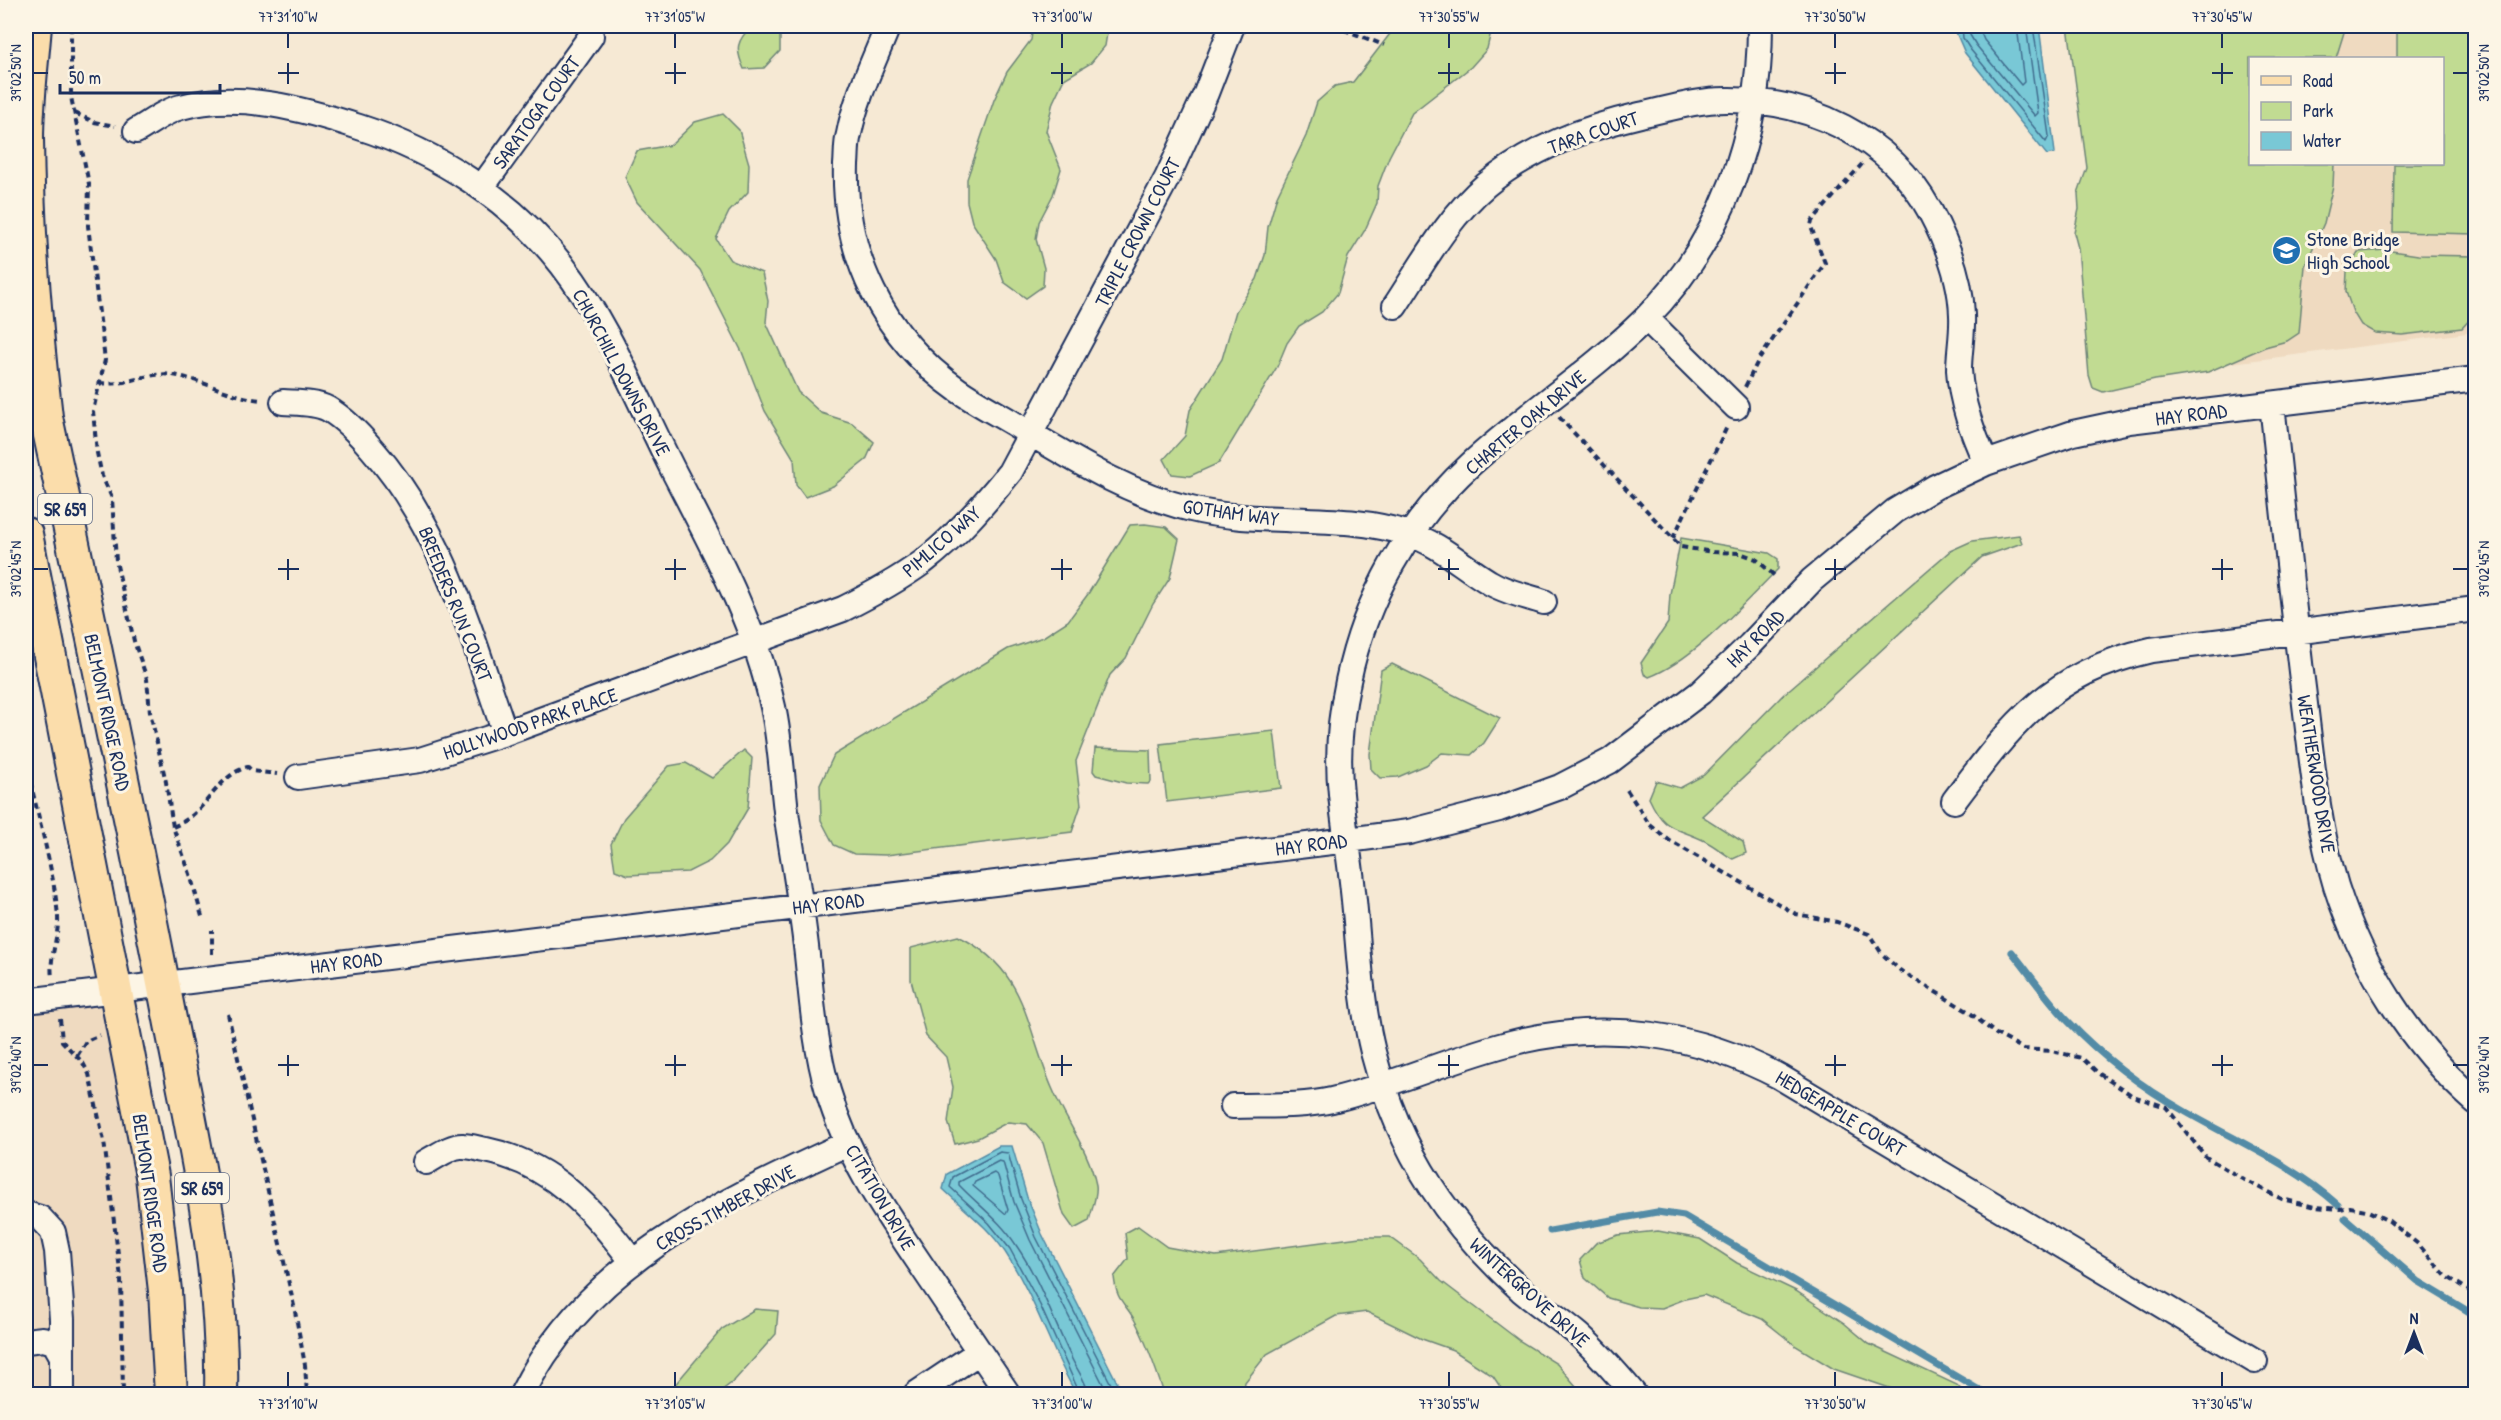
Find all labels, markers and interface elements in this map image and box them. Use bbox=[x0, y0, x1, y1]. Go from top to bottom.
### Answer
text: 77°31'10"W bbox=[259, 6, 318, 27]
text: 77°31'05"W bbox=[645, 6, 706, 27]
text: 77°31'00"W bbox=[1032, 6, 1093, 27]
text: 77°30'55"W bbox=[1419, 6, 1480, 27]
text: 77°30'50"W bbox=[1804, 6, 1866, 27]
text: 77°30'45"W bbox=[2192, 6, 2253, 27]
text: 39°02'50"N bbox=[5, 44, 26, 102]
text: 39°02'50"N bbox=[2473, 44, 2494, 102]
street label: SARATOGA COURT bbox=[486, 49, 587, 174]
scale bar bbox=[60, 57, 220, 95]
legend bbox=[2249, 57, 2444, 165]
text: 50 m bbox=[69, 65, 101, 90]
text: Road bbox=[2303, 68, 2333, 93]
text: Park bbox=[2303, 98, 2334, 123]
street label: TARA COURT bbox=[1544, 104, 1642, 160]
text: Water bbox=[2303, 128, 2341, 153]
street label: TRIPLE CROWN COURT bbox=[1088, 152, 1187, 311]
place label: Stone Bridge High School bbox=[2307, 225, 2400, 275]
school or university icon: Stone Bridge High School bbox=[2270, 234, 2302, 266]
street label: CHURCHILL DOWNS DRIVE bbox=[567, 284, 678, 460]
street label: CHARTER OAK DRIVE bbox=[1459, 363, 1591, 481]
street label: HAY ROAD bbox=[2154, 396, 2229, 432]
street label: GOTHAM WAY bbox=[1181, 492, 1281, 532]
road number: SR 659 bbox=[38, 494, 92, 524]
street label: PIMLICO WAY bbox=[896, 499, 986, 583]
street label: BREEDERS RUN COURT bbox=[413, 522, 500, 686]
text: 39°02'45"N bbox=[5, 541, 26, 597]
text: 39°02'45"N bbox=[2473, 541, 2494, 597]
street label: HAY ROAD bbox=[1720, 603, 1790, 673]
street label: BELMONT RIDGE ROAD bbox=[78, 631, 138, 793]
street label: HOLLYWOOD PARK PLACE bbox=[439, 680, 621, 766]
street label: WEATHERWOOD DRIVE bbox=[2291, 693, 2343, 855]
street label: HAY ROAD bbox=[1274, 826, 1349, 862]
street label: HAY ROAD bbox=[791, 885, 866, 921]
street label: HAY ROAD bbox=[309, 944, 384, 980]
text: 39°02'40"N bbox=[5, 1037, 26, 1093]
text: 39°02'40"N bbox=[2473, 1037, 2494, 1093]
street label: HEDGEAPPLE COURT bbox=[1771, 1063, 1912, 1163]
street label: BELMONT RIDGE ROAD bbox=[127, 1112, 176, 1275]
street label: CITATION DRIVE bbox=[840, 1139, 922, 1255]
street label: CROSS TIMBER DRIVE bbox=[650, 1157, 800, 1257]
road number: SR 659 bbox=[175, 1173, 229, 1203]
street label: WINTERGROVE DRIVE bbox=[1464, 1231, 1596, 1353]
north arrow bbox=[2384, 1303, 2444, 1363]
text: N bbox=[2410, 1307, 2419, 1329]
text: 77°31'10"W bbox=[259, 1393, 318, 1414]
text: 77°31'05"W bbox=[645, 1393, 706, 1414]
text: 77°31'00"W bbox=[1032, 1393, 1093, 1414]
text: 77°30'55"W bbox=[1419, 1393, 1480, 1414]
text: 77°30'50"W bbox=[1804, 1393, 1866, 1414]
text: 77°30'45"W bbox=[2192, 1393, 2253, 1414]

